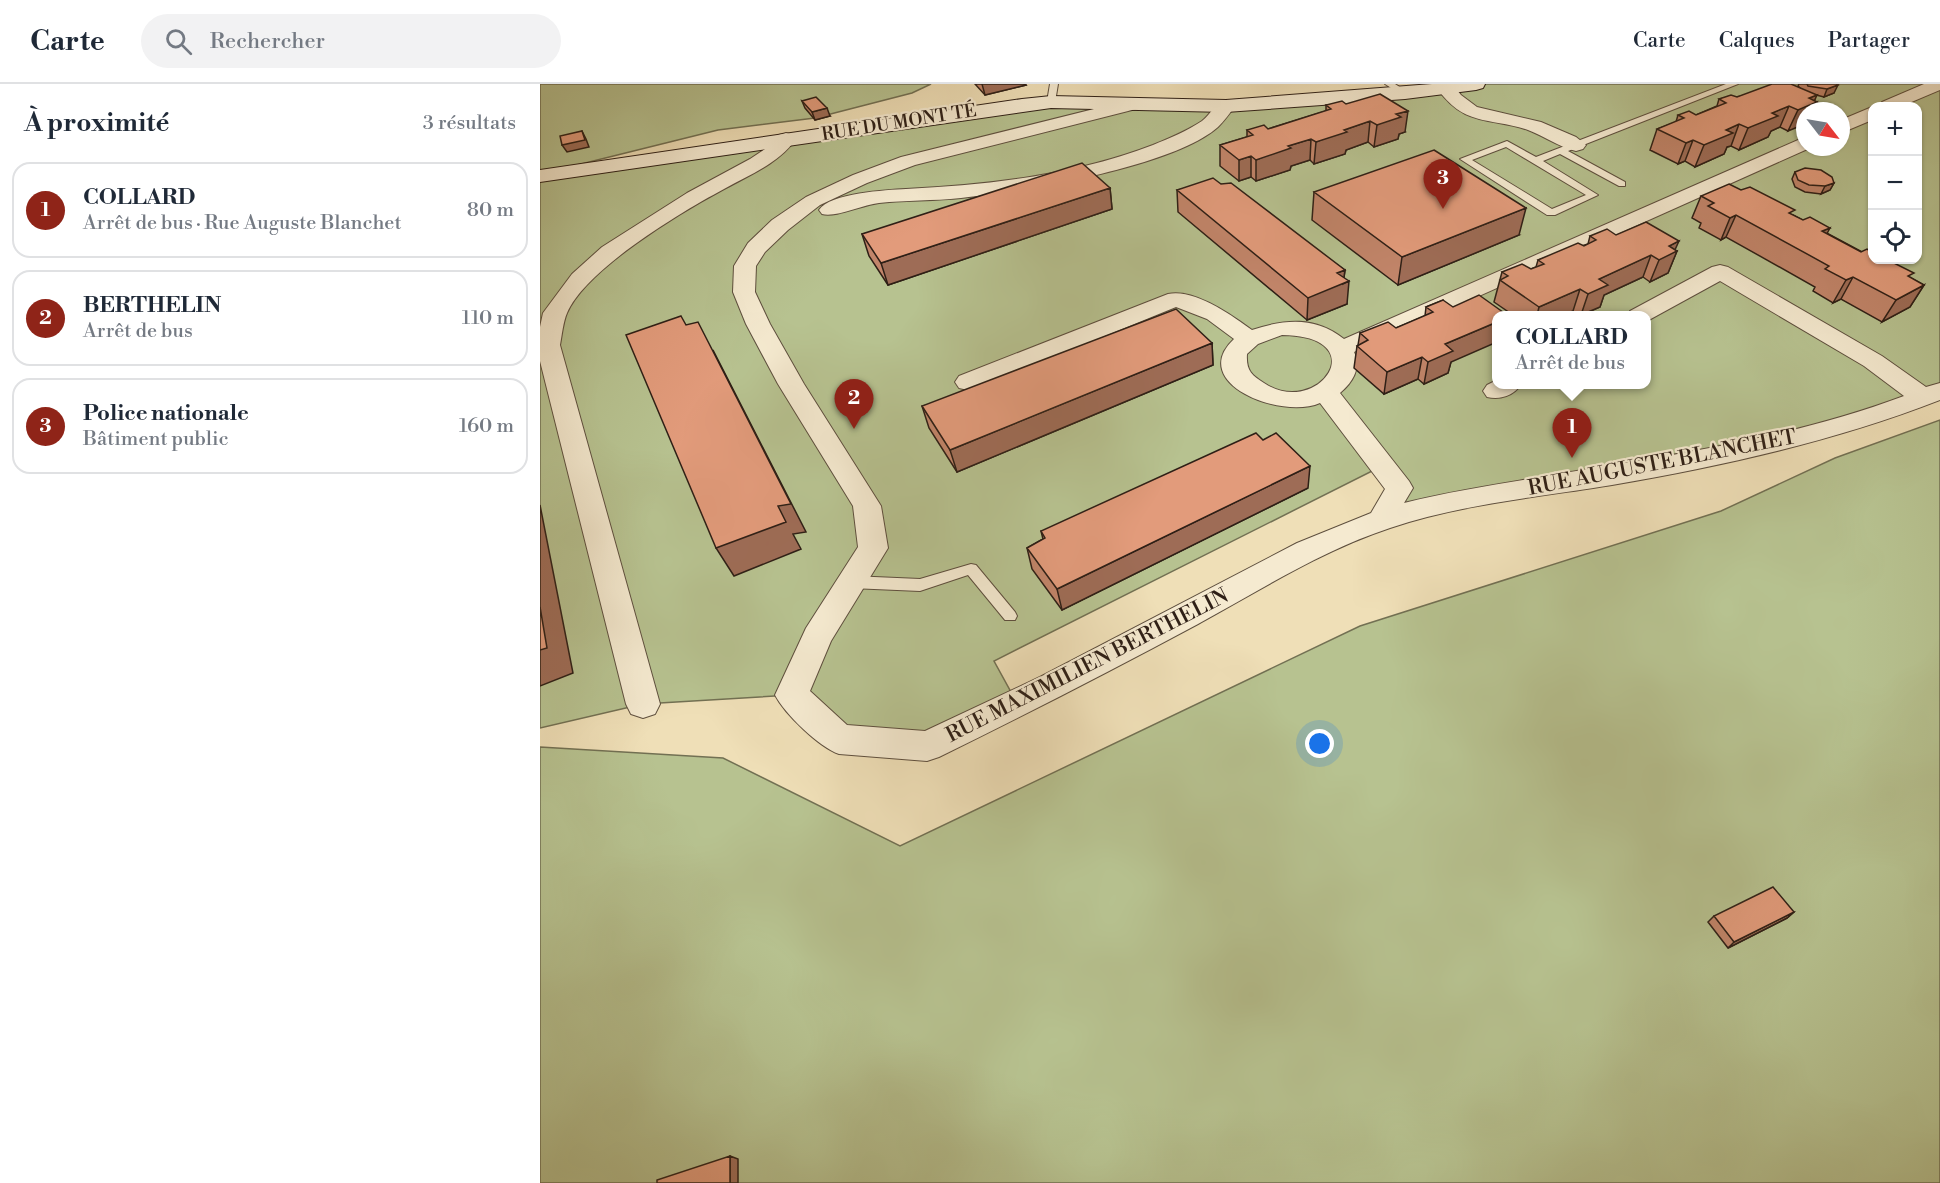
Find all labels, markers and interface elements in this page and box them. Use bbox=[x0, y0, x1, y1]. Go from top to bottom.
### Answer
search box bbox=[141, 14, 561, 68]
text: Carte bbox=[30, 24, 105, 59]
icon: search bbox=[162, 25, 195, 58]
text: Rechercher bbox=[210, 28, 325, 55]
text: Carte bbox=[1633, 28, 1686, 54]
text: Calques bbox=[1719, 28, 1795, 54]
text: Partager bbox=[1828, 28, 1910, 54]
street label: RUE DU MONT TÉ bbox=[820, 99, 978, 146]
north arrow bbox=[1796, 102, 1850, 156]
map controls bbox=[1868, 102, 1922, 264]
button: + bbox=[1868, 102, 1922, 156]
text: À proximité bbox=[24, 107, 169, 139]
text: 3 résultats bbox=[423, 111, 516, 136]
button: − bbox=[1868, 156, 1922, 210]
pin: 3 bbox=[1424, 160, 1462, 209]
text: COLLARD bbox=[83, 184, 195, 211]
text: 1 bbox=[41, 198, 50, 223]
text: 80 m bbox=[467, 198, 514, 223]
button: locate bbox=[1868, 210, 1922, 264]
text: Arrêt de bus · Rue Auguste Blanchet bbox=[83, 211, 402, 236]
text: BERTHELIN bbox=[83, 292, 221, 319]
text: 2 bbox=[39, 306, 52, 331]
text: 110 m bbox=[462, 306, 514, 331]
popup bbox=[1492, 311, 1651, 389]
text: Arrêt de bus bbox=[83, 319, 193, 344]
text: COLLARD bbox=[1515, 324, 1628, 351]
text: Arrêt de bus bbox=[1515, 351, 1625, 376]
pin: 2 bbox=[834, 380, 874, 429]
text: Police nationale bbox=[83, 400, 249, 427]
pin: 1 bbox=[1552, 408, 1592, 458]
text: 3 bbox=[39, 414, 52, 439]
text: 160 m bbox=[459, 414, 514, 439]
street label: RUE AUGUSTE BLANCHET bbox=[1526, 424, 1799, 502]
text: Bâtiment public bbox=[83, 427, 229, 452]
street label: RUE MAXIMILIEN BERTHELIN bbox=[942, 583, 1233, 749]
your location bbox=[1305, 729, 1334, 758]

